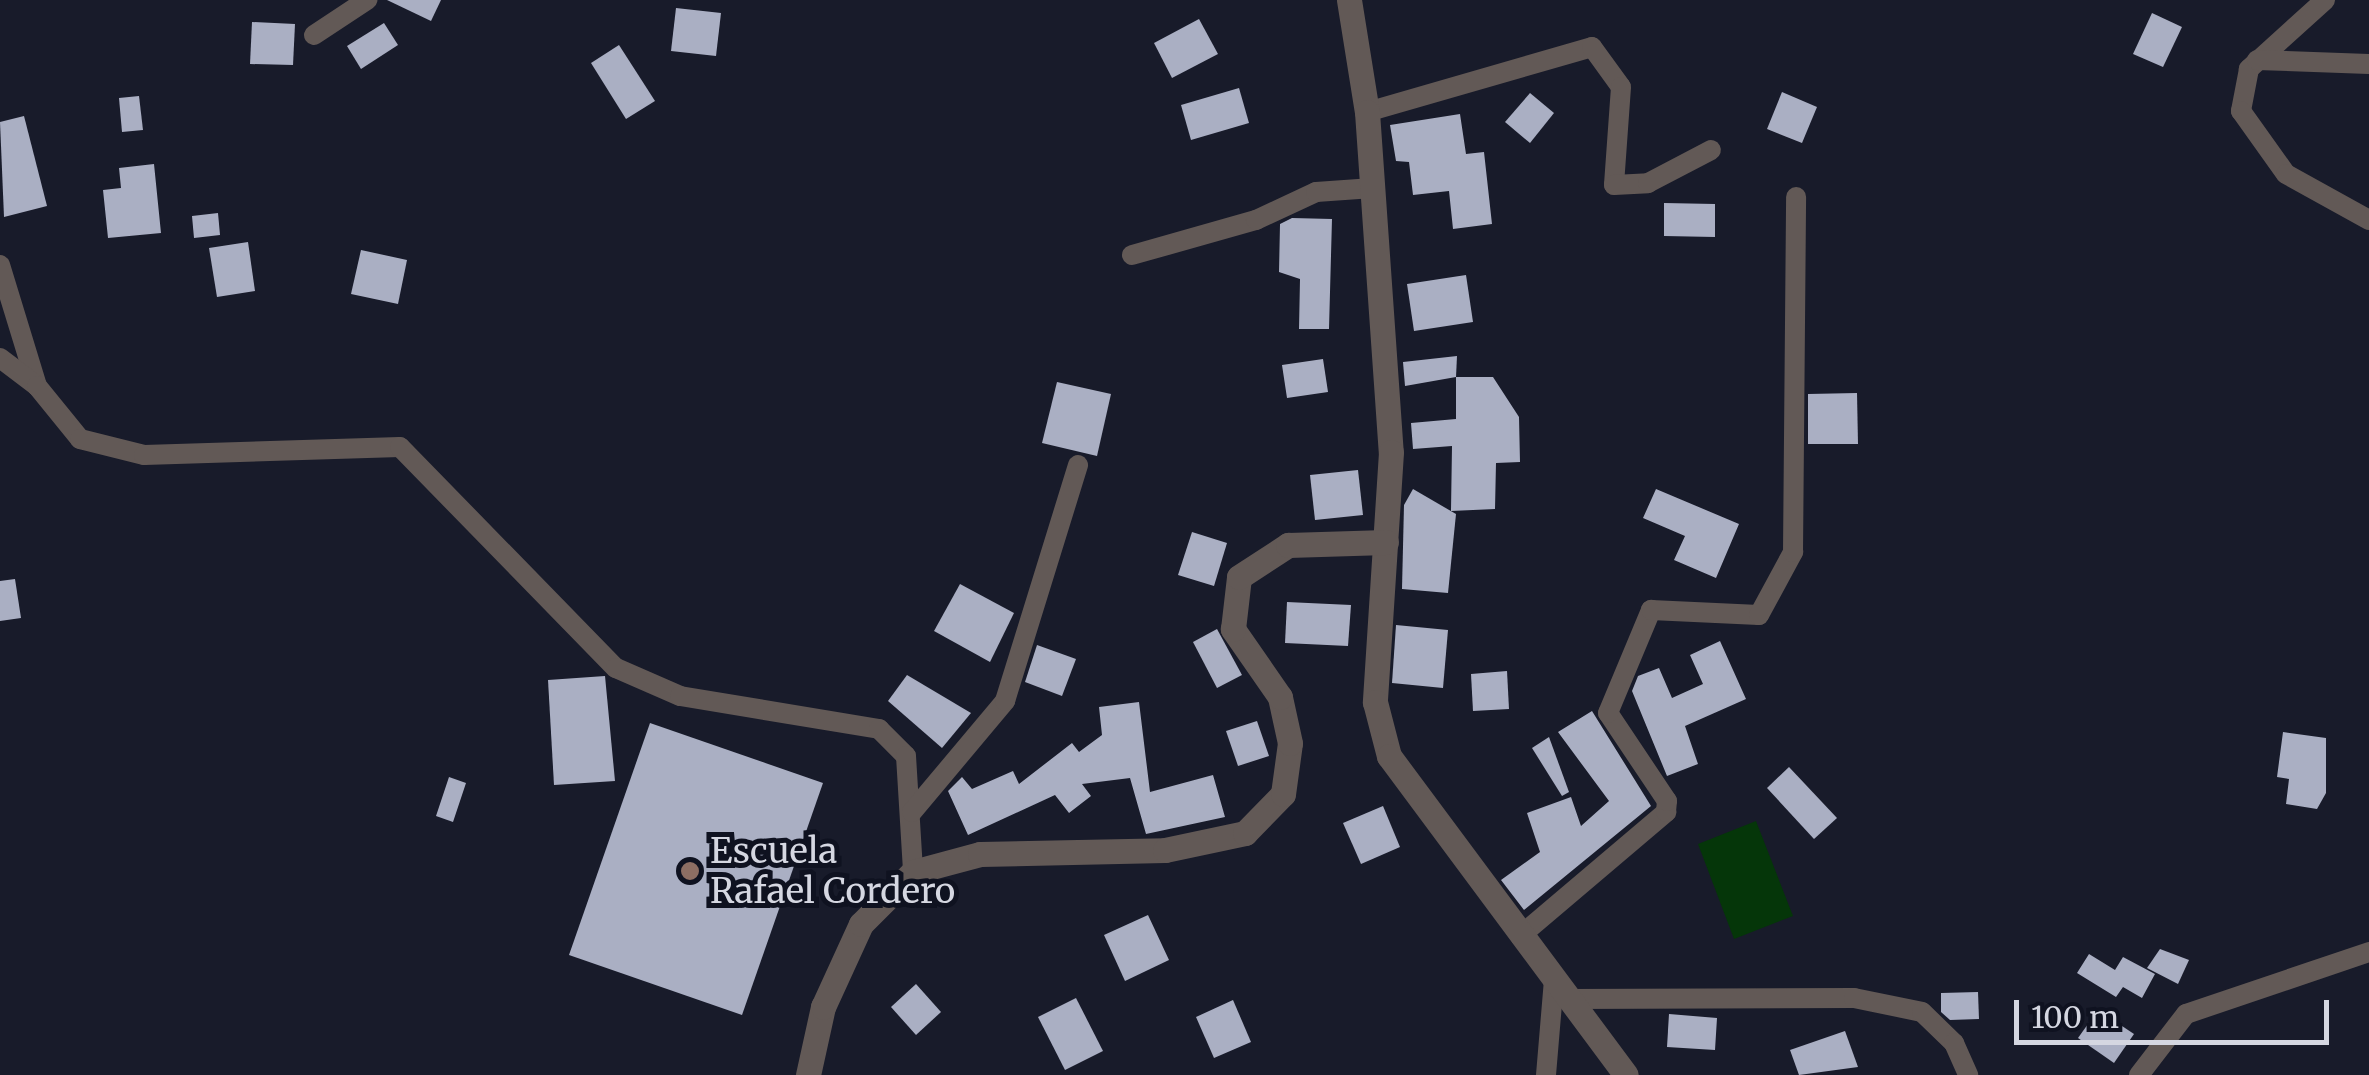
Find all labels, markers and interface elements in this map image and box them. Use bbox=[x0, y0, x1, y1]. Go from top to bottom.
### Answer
place label: Escuela Rafael Cordero bbox=[710, 830, 955, 912]
marker: Escuela Rafael Cordero bbox=[679, 860, 701, 882]
scale bar bbox=[2019, 980, 2334, 1042]
text: 100 m bbox=[2031, 998, 2119, 1036]

